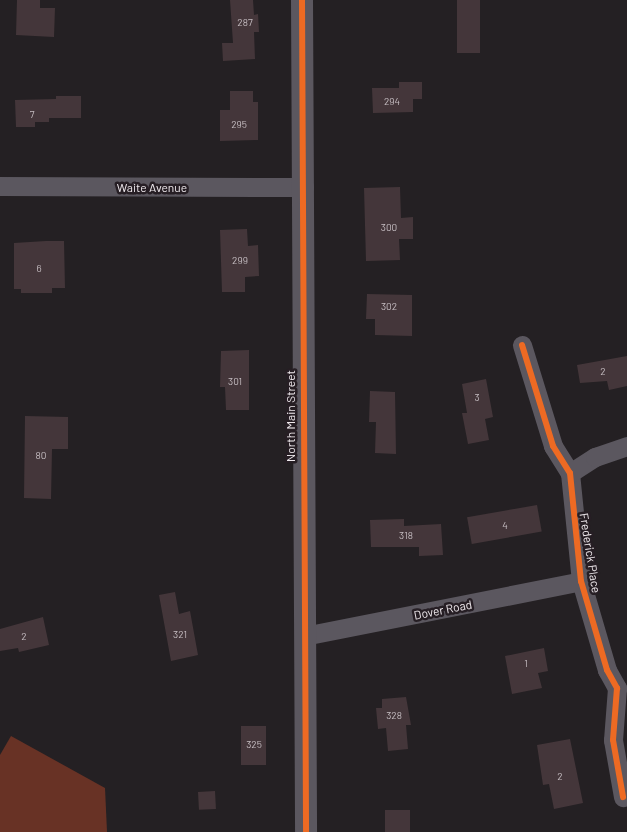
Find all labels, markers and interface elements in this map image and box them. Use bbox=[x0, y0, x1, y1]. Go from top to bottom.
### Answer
house number: 287 bbox=[237, 17, 253, 29]
house number: 294 bbox=[384, 96, 400, 108]
house number: 7 bbox=[30, 109, 34, 121]
house number: 295 bbox=[231, 119, 247, 131]
street label: Waite Avenue bbox=[117, 181, 187, 195]
house number: 300 bbox=[381, 222, 397, 234]
house number: 299 bbox=[232, 255, 248, 267]
house number: 6 bbox=[36, 263, 42, 275]
house number: 302 bbox=[381, 301, 397, 313]
house number: 2 bbox=[600, 366, 606, 378]
street label: North Main Street bbox=[284, 370, 298, 462]
house number: 301 bbox=[228, 376, 242, 388]
house number: 3 bbox=[474, 392, 480, 404]
house number: 80 bbox=[36, 450, 46, 462]
street label: Frederick Place bbox=[577, 512, 603, 594]
house number: 4 bbox=[502, 520, 508, 532]
house number: 318 bbox=[399, 530, 413, 542]
street label: Dover Road bbox=[413, 597, 473, 623]
house number: 321 bbox=[173, 629, 187, 641]
house number: 2 bbox=[21, 631, 27, 643]
house number: 1 bbox=[524, 658, 528, 670]
house number: 328 bbox=[386, 710, 402, 722]
house number: 325 bbox=[246, 739, 262, 751]
house number: 2 bbox=[557, 771, 563, 783]

